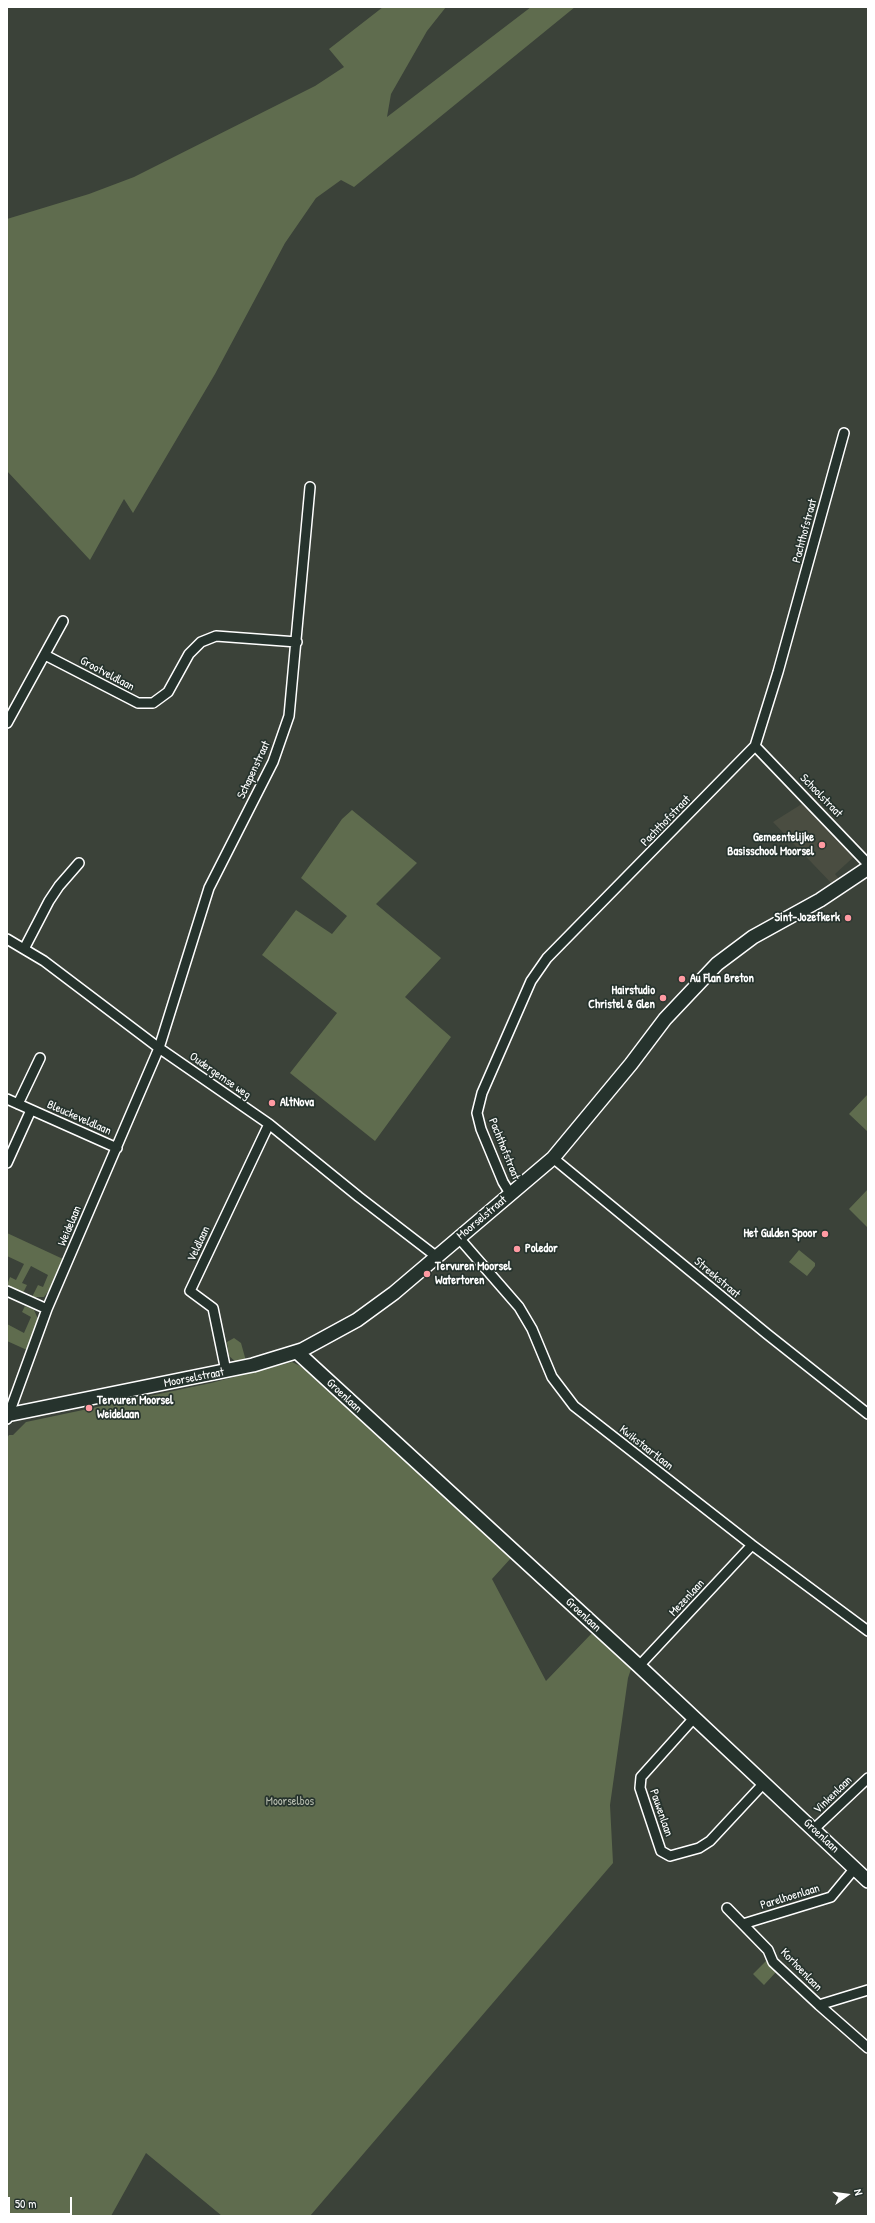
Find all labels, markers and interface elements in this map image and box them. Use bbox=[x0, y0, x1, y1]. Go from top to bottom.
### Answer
street label: Pachthofstraat bbox=[790, 498, 820, 564]
street label: Grootveldlaan bbox=[77, 654, 137, 694]
street label: Schapenstraat bbox=[234, 739, 274, 801]
street label: Schoolstraat bbox=[797, 771, 845, 821]
street label: Pachthofstraat bbox=[638, 792, 694, 850]
place label: Gemeentelijke Basisschool Moorsel bbox=[727, 831, 814, 859]
marker: Gemeentelijke Basisschool Moorsel bbox=[817, 840, 827, 850]
place label: Sint-Jozefkerk bbox=[775, 911, 840, 925]
marker: Sint-Jozefkerk bbox=[843, 913, 853, 923]
place label: Au Flan Breton bbox=[690, 972, 754, 986]
marker: Au Flan Breton bbox=[677, 974, 687, 984]
place label: Hairstudio Christel & Glen bbox=[588, 984, 655, 1012]
marker: Hairstudio Christel & Glen bbox=[658, 993, 668, 1003]
street label: Oudergemse weg bbox=[187, 1050, 253, 1102]
place label: AltNova bbox=[280, 1096, 314, 1110]
street label: Bleuckeveldlaan bbox=[45, 1097, 113, 1139]
marker: AltNova bbox=[267, 1098, 277, 1108]
street label: Pachthofstraat bbox=[485, 1116, 523, 1182]
street label: Moorselstraat bbox=[454, 1193, 510, 1243]
street label: Weidelaan bbox=[55, 1204, 85, 1248]
street label: Veldlaan bbox=[185, 1224, 213, 1264]
place label: Het Gulden Spoor bbox=[743, 1227, 817, 1241]
marker: Het Gulden Spoor bbox=[820, 1229, 830, 1239]
place label: Poledor bbox=[525, 1242, 558, 1256]
marker: Poledor bbox=[512, 1244, 522, 1254]
street label: Streekstraat bbox=[691, 1255, 743, 1301]
place label: Tervuren Moorsel Watertoren bbox=[435, 1260, 511, 1288]
marker: Tervuren Moorsel Watertoren bbox=[422, 1269, 432, 1279]
street label: Moorselstraat bbox=[163, 1365, 225, 1391]
street label: Groenlaan bbox=[323, 1376, 365, 1416]
place label: Tervuren Moorsel Weidelaan bbox=[97, 1394, 173, 1422]
marker: Tervuren Moorsel Weidelaan bbox=[84, 1403, 94, 1413]
street label: Kwikstaartlaan bbox=[616, 1422, 676, 1474]
street label: Mezenlaan bbox=[666, 1577, 708, 1619]
street label: Groenlaan bbox=[562, 1595, 604, 1635]
street label: Vinkenlaan bbox=[811, 1773, 855, 1817]
street label: Pauwenlaan bbox=[646, 1787, 676, 1839]
park label: Moorselbos bbox=[266, 1795, 314, 1809]
street label: Groenlaan bbox=[800, 1816, 842, 1856]
street label: Parelhoenlaan bbox=[759, 1881, 821, 1913]
street label: Korhoenlaan bbox=[777, 1946, 825, 1994]
north arrow bbox=[827, 2175, 867, 2215]
text: N bbox=[851, 2188, 866, 2197]
scale bar bbox=[10, 2189, 74, 2215]
text: 50 m bbox=[15, 2195, 36, 2212]

